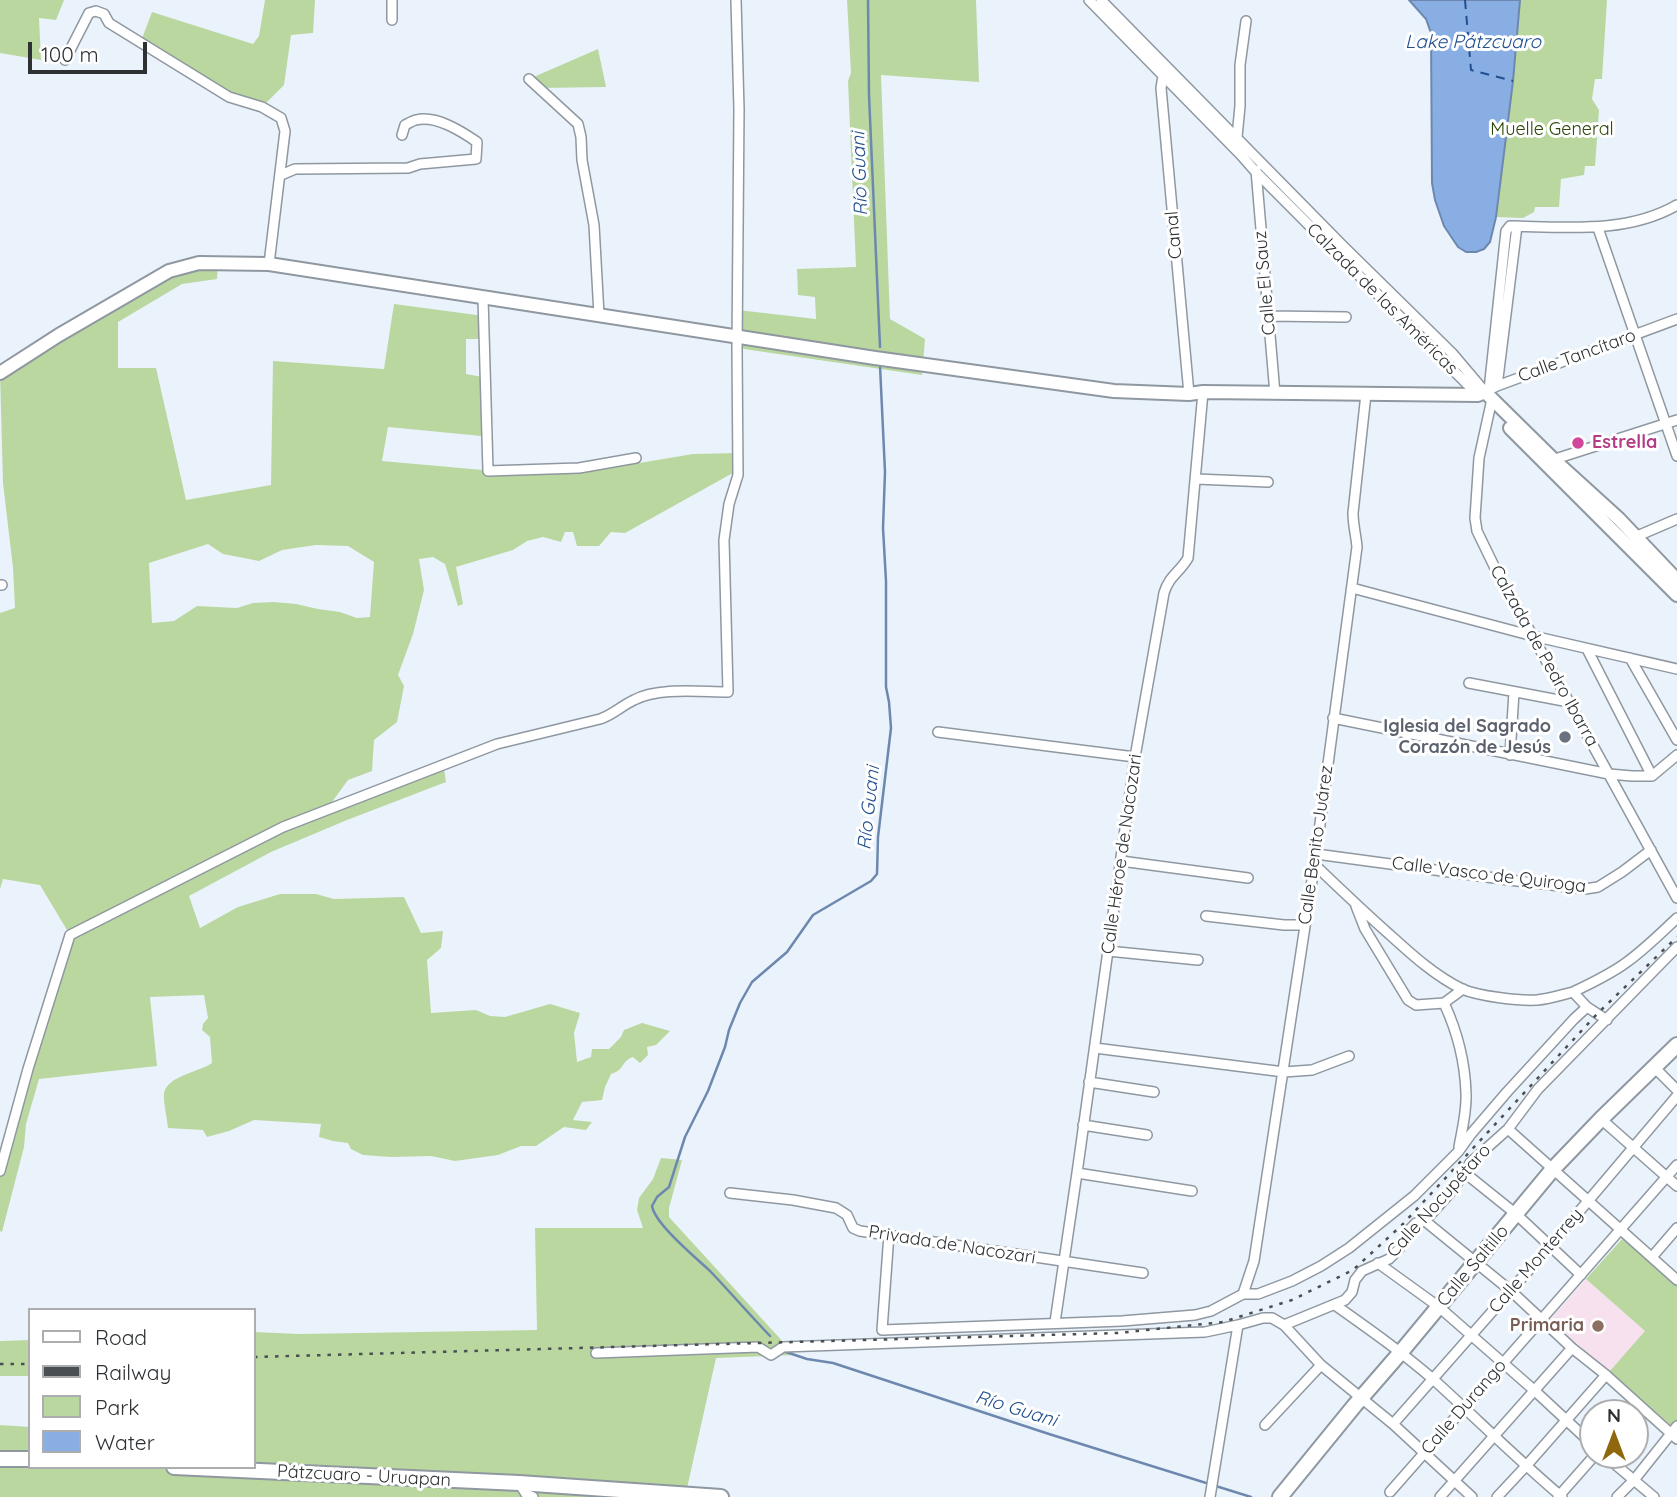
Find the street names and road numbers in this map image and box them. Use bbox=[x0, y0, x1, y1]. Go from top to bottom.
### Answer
street label: Canal bbox=[1161, 210, 1187, 260]
street label: Calzada de las Américas bbox=[1302, 219, 1462, 379]
street label: Calle El Sauz bbox=[1250, 230, 1280, 336]
street label: Calle Tancítaro bbox=[1515, 325, 1639, 387]
street label: Calzada de Pedro Ibarra bbox=[1485, 562, 1603, 750]
street label: Calle Héroe de Nacozari bbox=[1097, 753, 1147, 955]
street label: Calle Benito Juárez bbox=[1294, 764, 1338, 926]
street label: Calle Vasco de Quiroga bbox=[1391, 852, 1587, 898]
street label: Calle Nocupétaro bbox=[1383, 1140, 1495, 1262]
street label: Calle Monterrey bbox=[1485, 1204, 1587, 1318]
street label: Privada de Nacozari bbox=[867, 1221, 1037, 1269]
street label: Calle Saltillo bbox=[1433, 1221, 1513, 1311]
street label: Calle Durango bbox=[1417, 1355, 1511, 1459]
street label: Pátzcuaro - Uruapan bbox=[277, 1461, 451, 1491]

